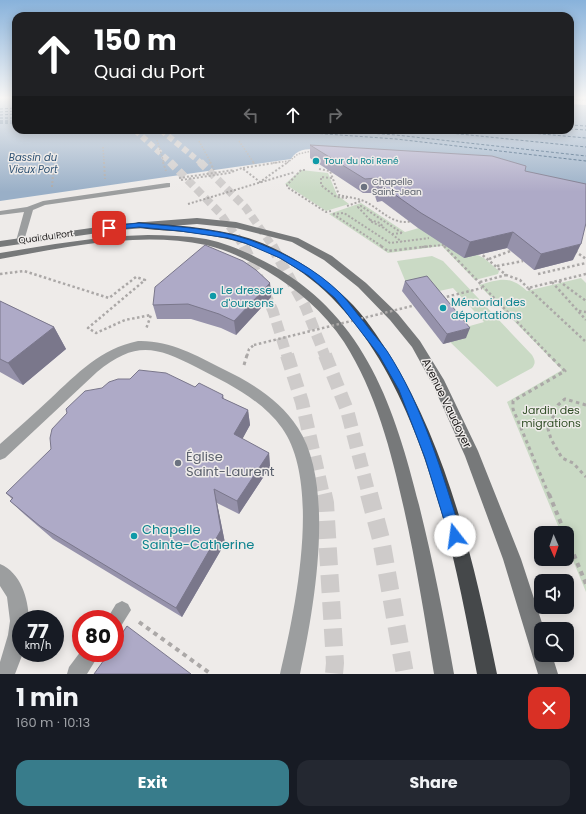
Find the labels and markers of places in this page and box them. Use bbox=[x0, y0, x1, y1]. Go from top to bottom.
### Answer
place label: Tour du Roi René bbox=[324, 155, 399, 167]
marker: Tour du Roi René bbox=[311, 156, 321, 166]
place label: Chapelle Saint-Jean bbox=[372, 176, 422, 198]
marker: Chapelle Saint-Jean bbox=[359, 182, 369, 192]
pin bbox=[92, 211, 126, 245]
place label: Le dresseur d'oursons bbox=[221, 282, 283, 311]
marker: Le dresseur d'oursons bbox=[208, 291, 218, 301]
place label: Mémorial des déportations bbox=[451, 294, 526, 323]
marker: Mémorial des déportations bbox=[438, 303, 448, 313]
place label: Église Saint-Laurent bbox=[186, 447, 275, 481]
marker: Église Saint-Laurent bbox=[173, 458, 183, 468]
place label: Chapelle Sainte-Catherine bbox=[142, 520, 254, 554]
marker: Chapelle Sainte-Catherine bbox=[129, 531, 139, 541]

